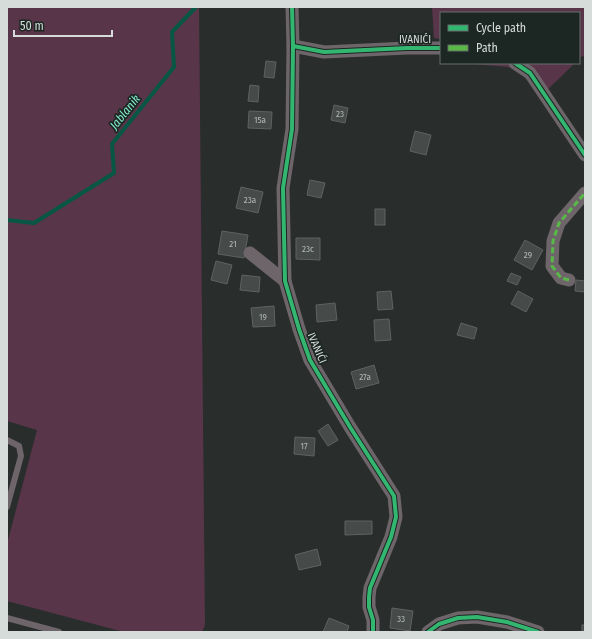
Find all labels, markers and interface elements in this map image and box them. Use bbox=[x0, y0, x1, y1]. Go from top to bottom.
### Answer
scale bar bbox=[14, 12, 112, 38]
legend bbox=[440, 12, 580, 64]
text: 50 m bbox=[20, 19, 44, 33]
text: Cycle path bbox=[476, 21, 526, 35]
street label: IVANIĆI bbox=[399, 32, 431, 46]
text: Path bbox=[476, 41, 498, 55]
water label: Jablanik bbox=[106, 92, 143, 133]
house number: 23 bbox=[336, 109, 344, 119]
house number: 15a bbox=[254, 115, 267, 125]
house number: 23a bbox=[244, 195, 257, 205]
house number: 21 bbox=[229, 239, 237, 249]
house number: 23c bbox=[302, 244, 314, 254]
house number: 29 bbox=[524, 250, 532, 260]
house number: 19 bbox=[259, 312, 267, 322]
street label: IVANIĆI bbox=[305, 330, 330, 365]
house number: 27a bbox=[359, 372, 371, 382]
house number: 17 bbox=[300, 441, 308, 451]
house number: 33 bbox=[397, 614, 405, 624]

